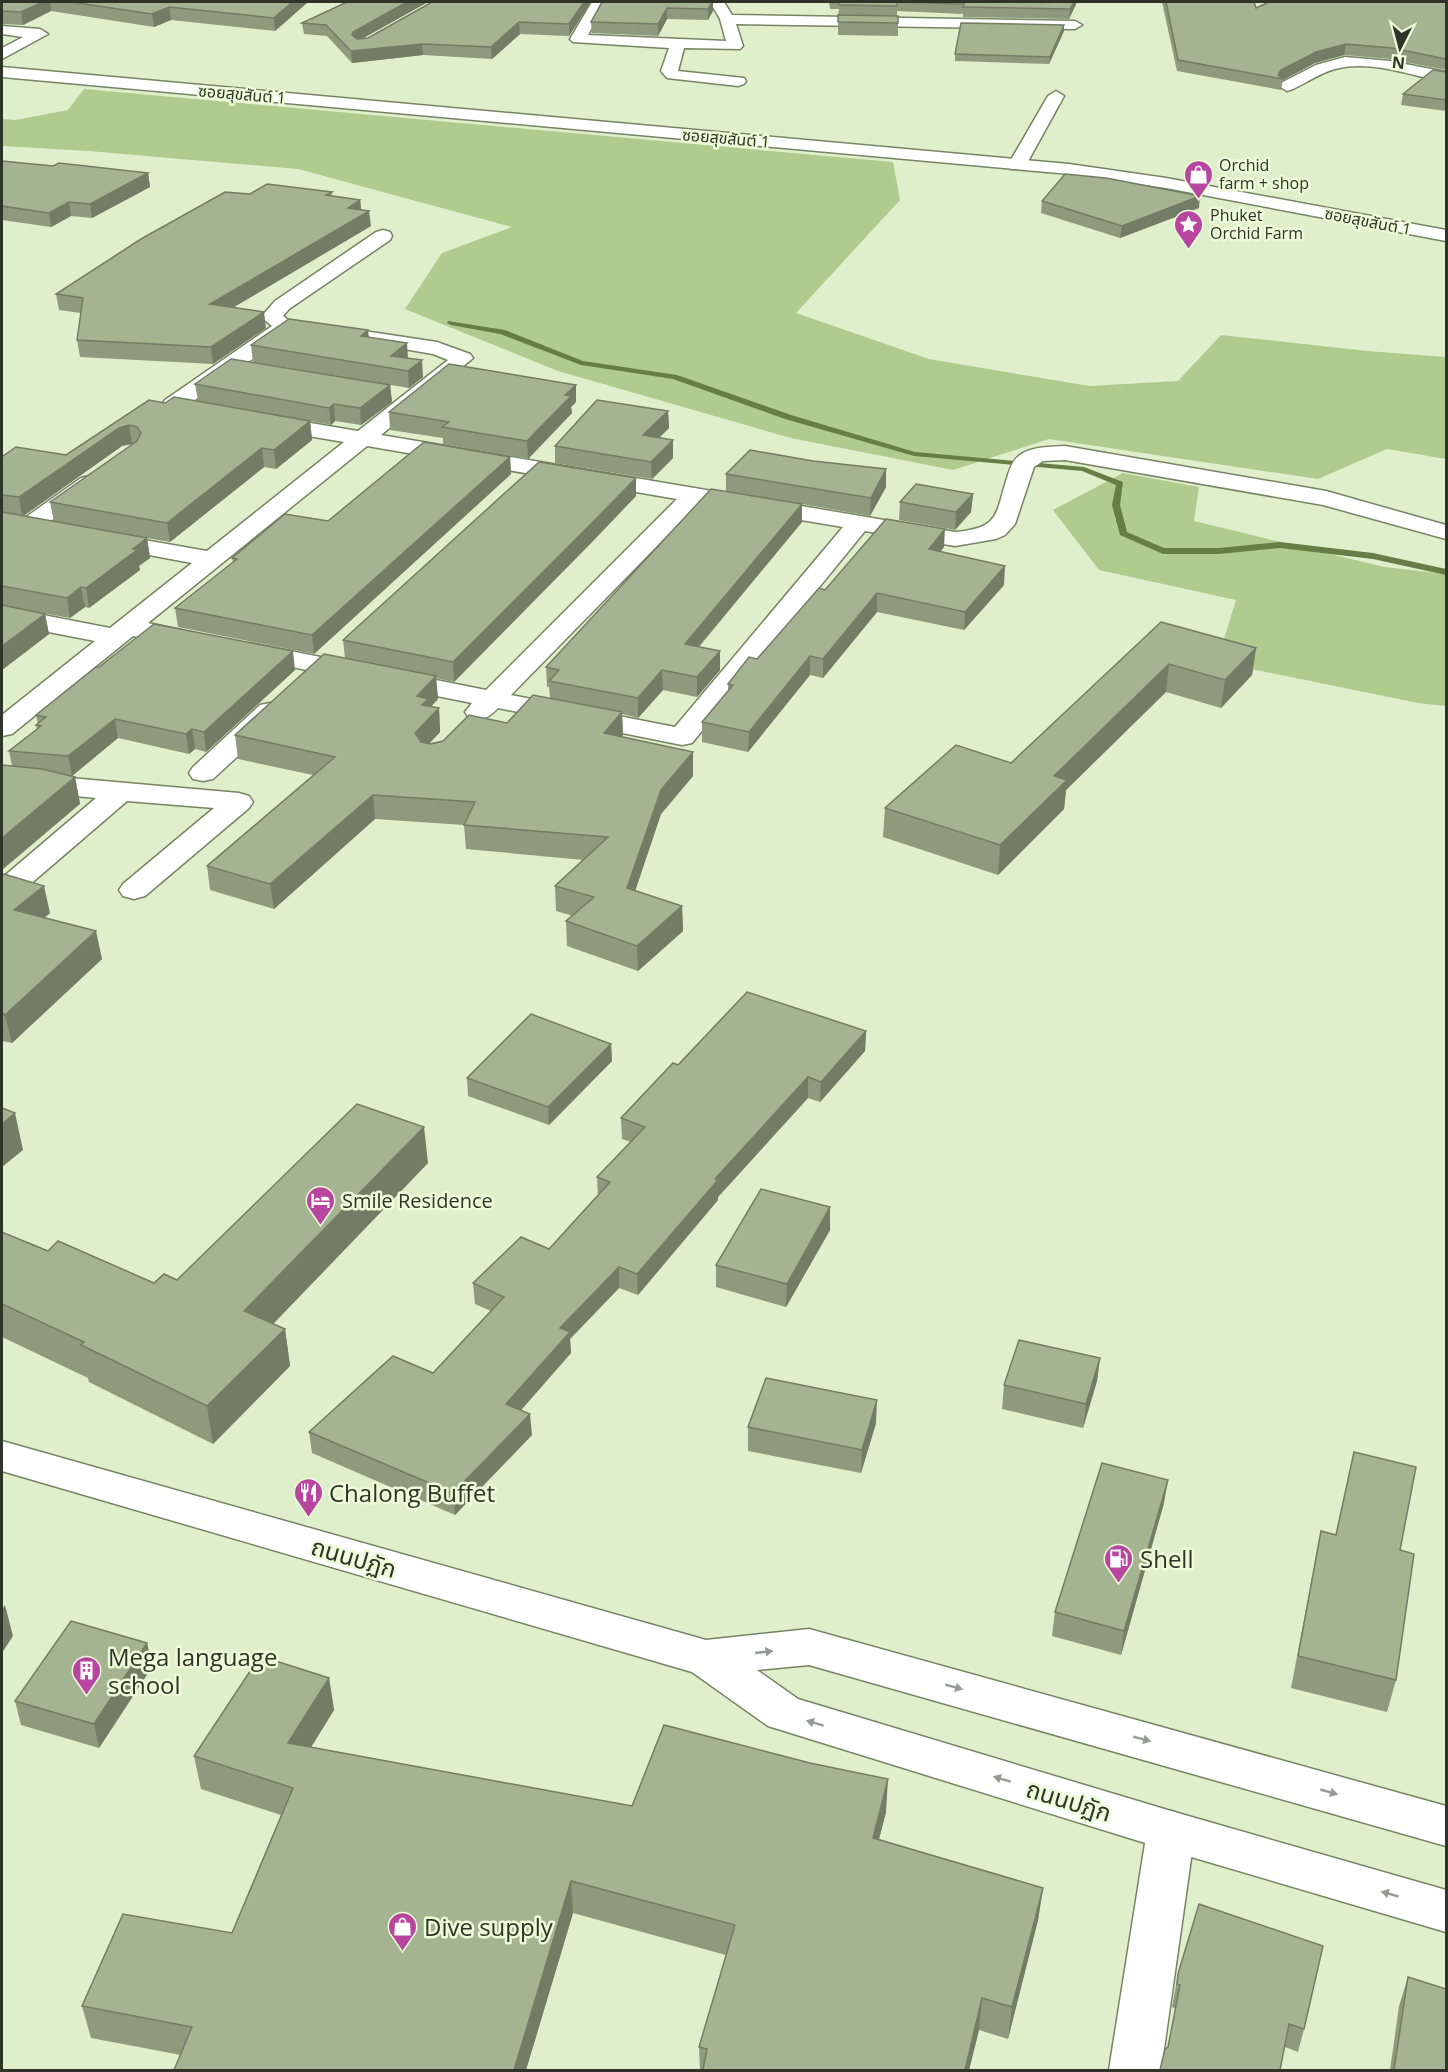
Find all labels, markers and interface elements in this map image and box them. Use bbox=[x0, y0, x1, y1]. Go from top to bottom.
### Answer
north arrow bbox=[1370, 18, 1430, 78]
text: N bbox=[1391, 51, 1406, 75]
street label: ซอยสุขสันต์ 1 bbox=[197, 79, 287, 109]
street label: ซอยสุขสันต์ 1 bbox=[681, 123, 771, 153]
place label: Orchid farm + shop bbox=[1219, 154, 1309, 194]
shop icon: Orchid farm + shop bbox=[1182, 158, 1214, 200]
street label: ซอยสุขสันต์ 1 bbox=[1323, 202, 1413, 240]
place label: Phuket Orchid Farm bbox=[1210, 204, 1303, 244]
place icon: Phuket Orchid Farm bbox=[1173, 208, 1205, 250]
hotel icon: Smile Residence bbox=[305, 1184, 337, 1226]
place label: Smile Residence bbox=[342, 1187, 493, 1214]
restaurant icon: Chalong Buffet bbox=[292, 1476, 324, 1518]
place label: Chalong Buffet bbox=[329, 1476, 495, 1509]
street label: ถนนปฏัก bbox=[308, 1529, 400, 1585]
fuel station icon: Shell bbox=[1103, 1542, 1135, 1584]
place label: Shell bbox=[1140, 1542, 1193, 1575]
place label: Mega language school bbox=[108, 1640, 277, 1701]
one-way arrow bbox=[755, 1647, 774, 1657]
building icon: Mega language school bbox=[71, 1654, 103, 1696]
one-way arrow bbox=[945, 1683, 963, 1692]
one-way arrow bbox=[806, 1718, 824, 1727]
one-way arrow bbox=[1133, 1735, 1151, 1744]
street label: ถนนปฏัก bbox=[1022, 1771, 1116, 1829]
one-way arrow bbox=[993, 1774, 1011, 1783]
one-way arrow bbox=[1320, 1788, 1338, 1797]
one-way arrow bbox=[1381, 1889, 1399, 1898]
shop icon: Dive supply bbox=[387, 1910, 419, 1952]
place label: Dive supply bbox=[424, 1910, 554, 1943]

